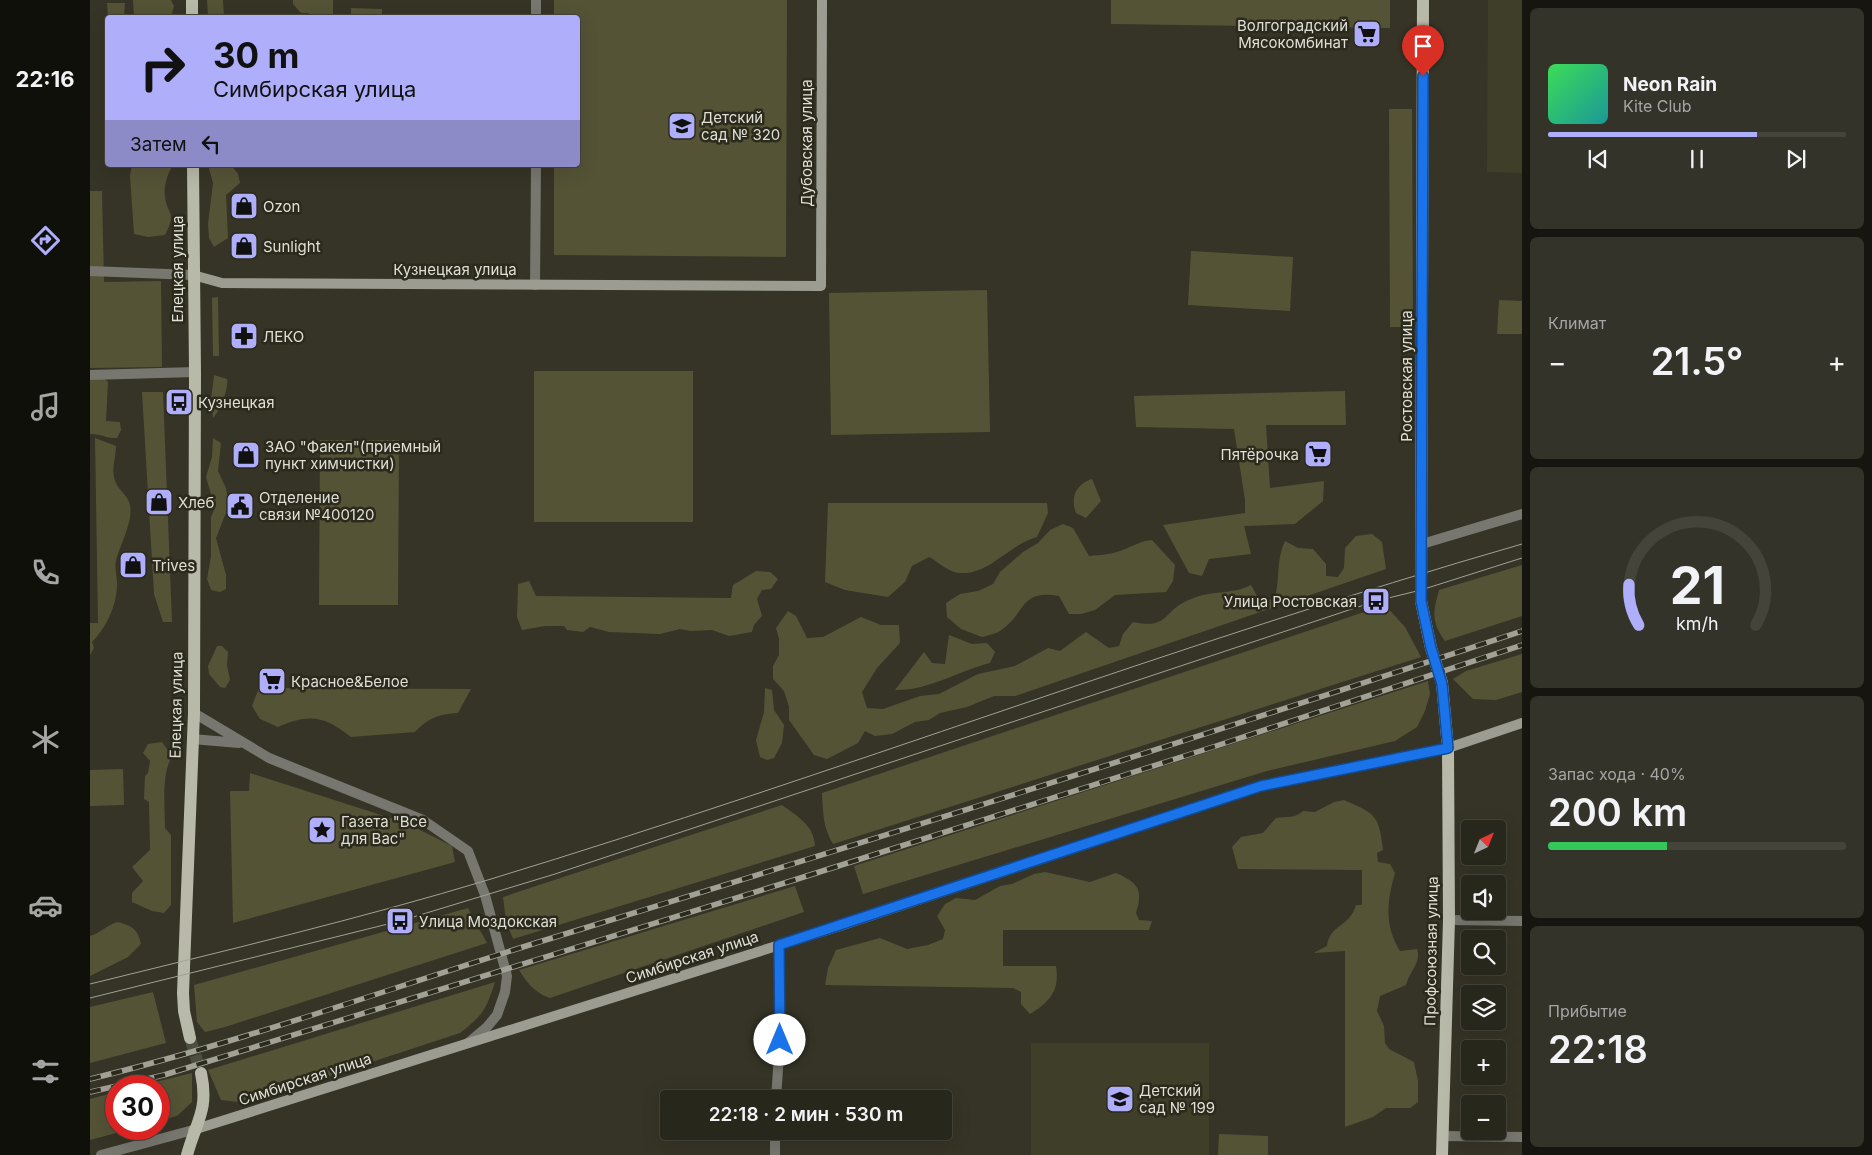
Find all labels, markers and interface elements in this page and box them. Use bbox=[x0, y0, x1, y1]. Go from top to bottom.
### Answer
place label: Волгоградский Мясокомбинат bbox=[1237, 16, 1348, 52]
supermarket icon: Волгоградский Мясокомбинат bbox=[1352, 19, 1382, 49]
pin bbox=[1402, 25, 1444, 76]
icon: arrive bbox=[1409, 32, 1437, 60]
text: 30 m bbox=[213, 34, 299, 76]
icon: right bbox=[130, 35, 195, 100]
text: 22:16 bbox=[16, 66, 74, 92]
text: Neon Rain bbox=[1623, 73, 1717, 96]
text: Симбирская улица bbox=[213, 76, 416, 102]
street label: Дубовская улица bbox=[797, 79, 816, 207]
text: Kite Club bbox=[1623, 96, 1692, 116]
place label: Детский сад № 320 bbox=[701, 108, 780, 144]
school or university icon: Детский сад № 320 bbox=[667, 111, 697, 141]
icon: left bbox=[197, 130, 225, 158]
text: Затем bbox=[130, 133, 187, 156]
icon: previous bbox=[1584, 145, 1612, 173]
icon: pause bbox=[1683, 145, 1711, 173]
icon: next bbox=[1782, 145, 1810, 173]
shop icon: Ozon bbox=[229, 191, 259, 221]
place label: Ozon bbox=[263, 197, 300, 216]
street label: Елецкая улица bbox=[168, 215, 187, 323]
icon: directions bbox=[28, 223, 63, 258]
shop icon: Sunlight bbox=[229, 231, 259, 261]
place label: Sunlight bbox=[263, 237, 321, 256]
street label: Кузнецкая улица bbox=[393, 260, 517, 279]
street label: Ростовская улица bbox=[1397, 310, 1416, 442]
text: Климат bbox=[1548, 313, 1606, 333]
pharmacy icon: ЛЕКО bbox=[229, 321, 259, 351]
place label: ЛЕКО bbox=[263, 327, 304, 346]
text: 21.5° bbox=[1651, 338, 1743, 384]
text: − bbox=[1548, 345, 1567, 379]
text: + bbox=[1827, 345, 1846, 379]
bus stop icon: Кузнецкая bbox=[164, 387, 194, 417]
icon: music bbox=[28, 389, 63, 424]
place label: Кузнецкая bbox=[198, 393, 274, 412]
place label: ЗАО "Факел"(приемный пункт химчистки) bbox=[265, 437, 441, 473]
supermarket icon: Пятёрочка bbox=[1303, 439, 1333, 469]
shop icon: ЗАО "Факел"(приемный пункт химчистки) bbox=[231, 440, 261, 470]
place label: Пятёрочка bbox=[1221, 445, 1299, 464]
shop icon: Хлеб bbox=[144, 487, 174, 517]
place label: Отделение связи №400120 bbox=[259, 488, 375, 524]
public building icon: Отделение связи №400120 bbox=[225, 491, 255, 521]
place label: Хлеб bbox=[178, 493, 215, 512]
shop icon: Trives bbox=[118, 550, 148, 580]
text: 21 bbox=[1669, 554, 1725, 617]
icon: phone bbox=[28, 555, 63, 590]
place label: Trives bbox=[152, 556, 195, 575]
bus stop icon: Улица Ростовская bbox=[1361, 586, 1391, 616]
place label: Улица Ростовская bbox=[1224, 592, 1357, 611]
text: km/h bbox=[1676, 613, 1718, 634]
street label: Елецкая улица bbox=[166, 651, 186, 759]
supermarket icon: Красное&Белое bbox=[257, 666, 287, 696]
place label: Красное&Белое bbox=[291, 672, 408, 691]
icon: climate bbox=[28, 722, 63, 757]
text: Запас хода · 40% bbox=[1548, 764, 1686, 784]
text: 200 km bbox=[1548, 789, 1687, 835]
place label: Газета "Все для Вас" bbox=[341, 812, 427, 848]
place icon: Газета "Все для Вас" bbox=[307, 815, 337, 845]
north arrow bbox=[1461, 820, 1506, 865]
map controls bbox=[1461, 820, 1506, 1140]
button: sound bbox=[1461, 875, 1506, 920]
street label: Профсоюзная улица bbox=[1420, 876, 1442, 1026]
icon: car bbox=[28, 888, 63, 923]
bus stop icon: Улица Моздокская bbox=[385, 906, 415, 936]
place label: Улица Моздокская bbox=[419, 912, 557, 931]
street label: Симбирская улица bbox=[623, 927, 761, 987]
button: search bbox=[1461, 930, 1506, 975]
button: layers bbox=[1461, 985, 1506, 1030]
text: Прибытие bbox=[1548, 1001, 1627, 1021]
position arrow bbox=[753, 1013, 805, 1065]
text: 22:18 bbox=[1548, 1026, 1648, 1072]
button: + bbox=[1461, 1040, 1506, 1085]
street label: Симбирская улица bbox=[236, 1049, 374, 1109]
icon: filters bbox=[28, 1054, 63, 1089]
speed limit sign: 30 bbox=[105, 1075, 170, 1140]
place label: Детский сад № 199 bbox=[1139, 1081, 1215, 1117]
school or university icon: Детский сад № 199 bbox=[1105, 1084, 1135, 1114]
button: − bbox=[1461, 1095, 1506, 1140]
text: 22:18 · 2 мин · 530 m bbox=[709, 1103, 903, 1126]

